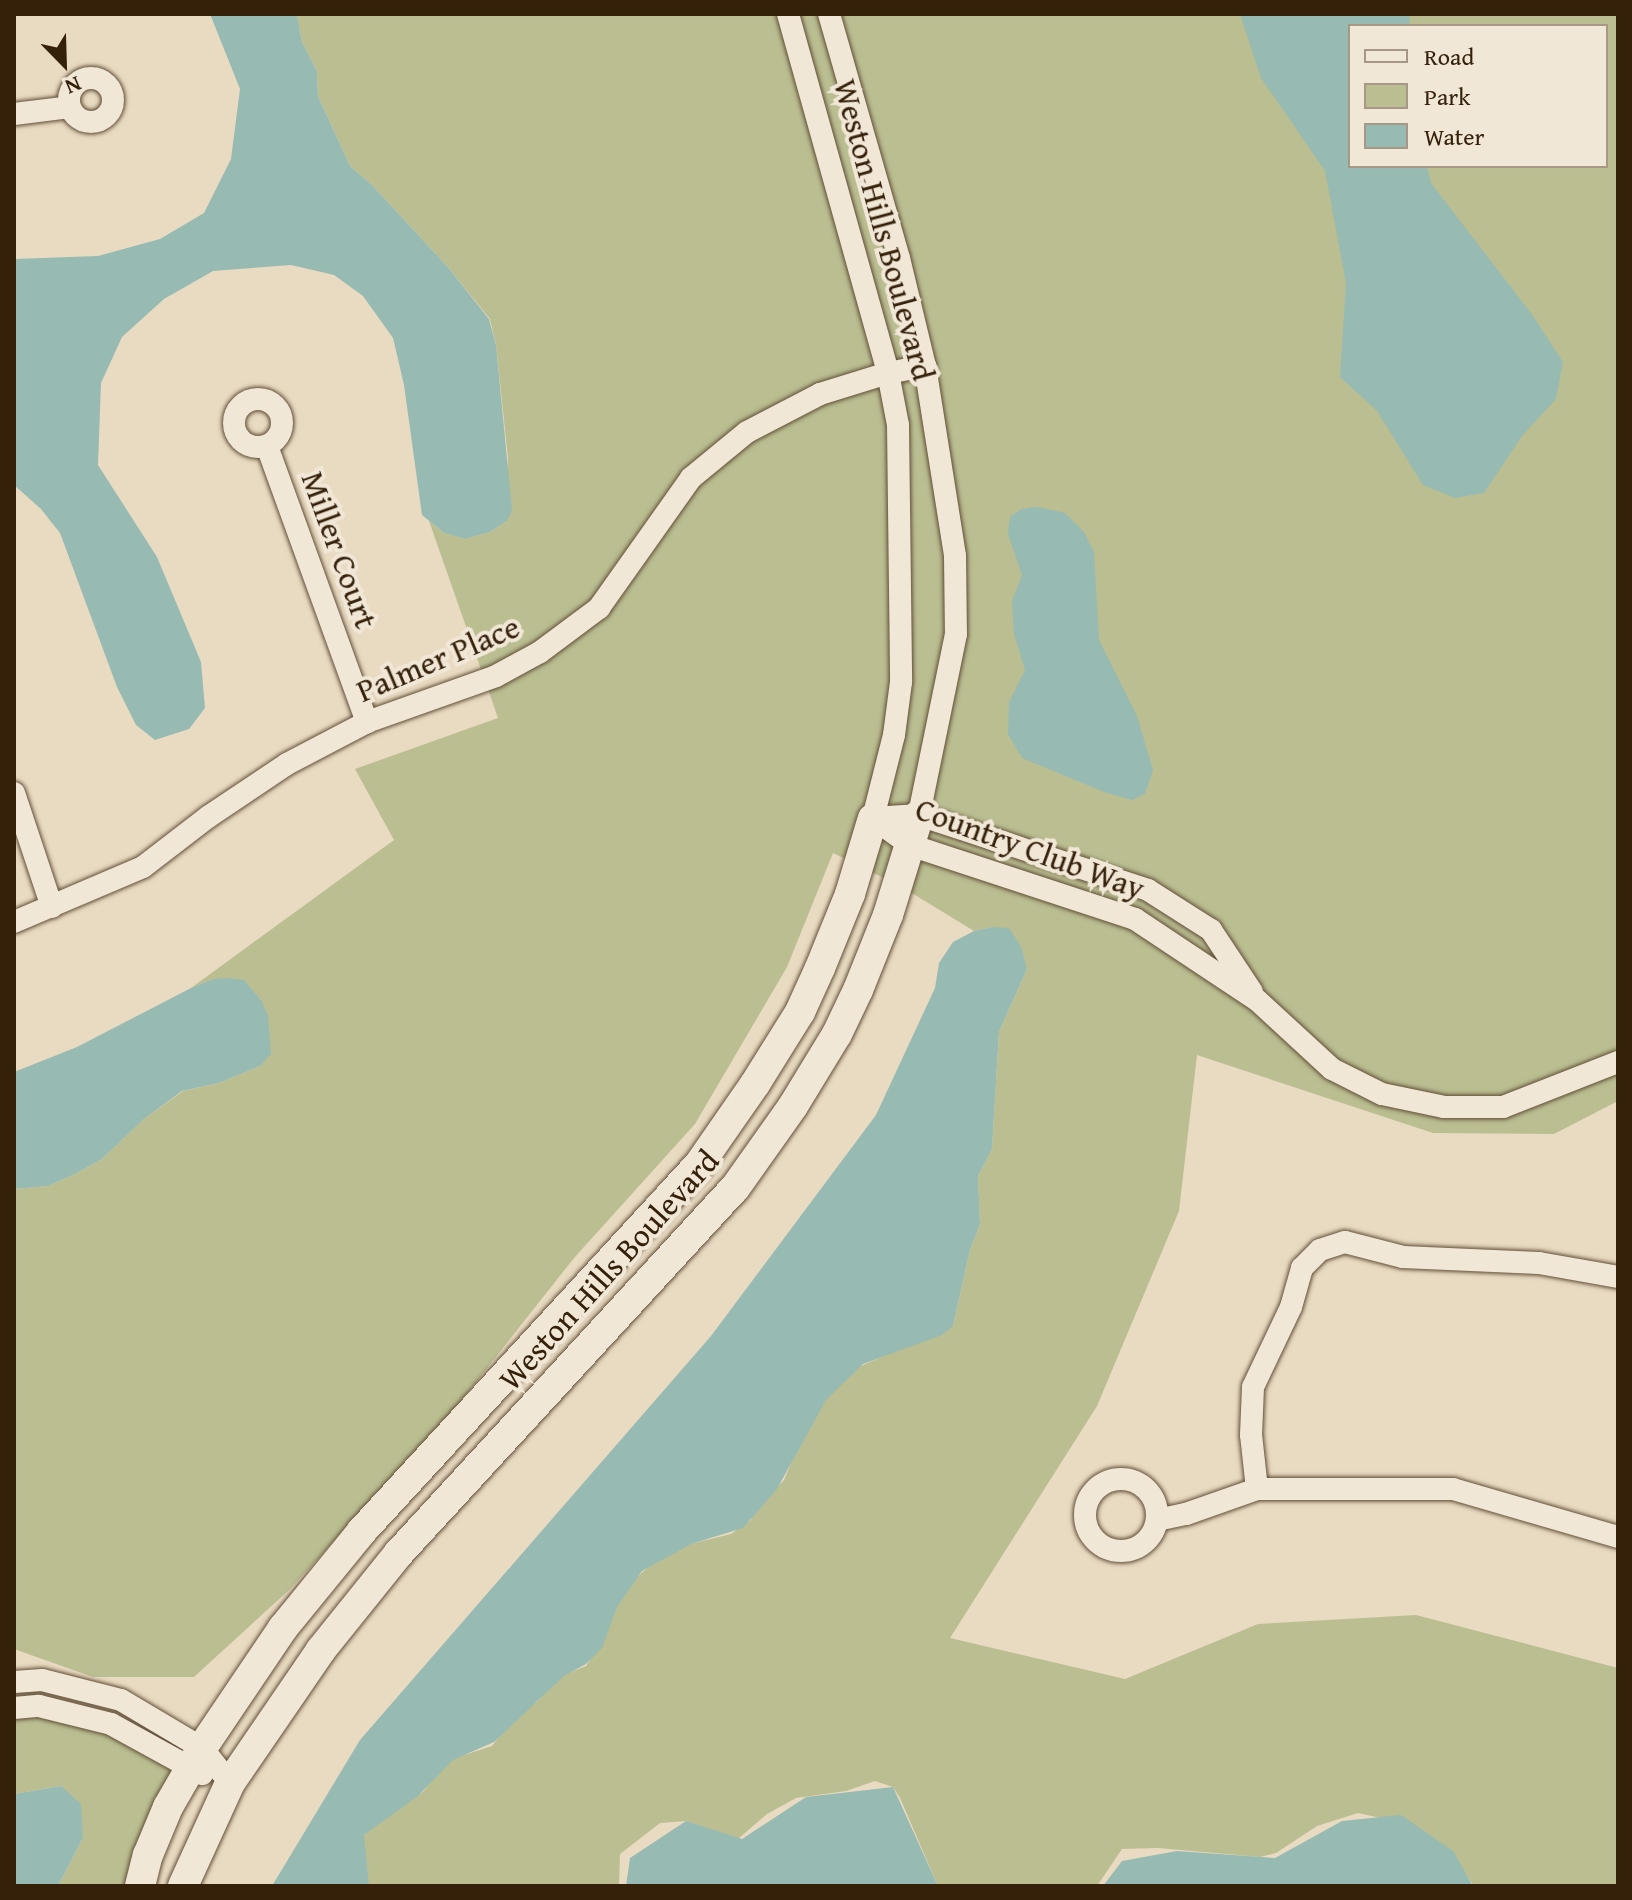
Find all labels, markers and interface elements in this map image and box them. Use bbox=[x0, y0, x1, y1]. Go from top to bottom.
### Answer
north arrow bbox=[24, 24, 104, 104]
legend bbox=[1348, 24, 1608, 168]
text: Road bbox=[1424, 39, 1474, 74]
text: N bbox=[60, 68, 86, 104]
street label: Weston Hills Boulevard bbox=[825, 75, 943, 385]
text: Park bbox=[1424, 79, 1470, 114]
text: Water bbox=[1424, 119, 1484, 154]
street label: Miller Court bbox=[293, 466, 385, 634]
street label: Palmer Place bbox=[351, 607, 525, 711]
street label: Country Club Way bbox=[910, 790, 1150, 908]
street label: Weston Hills Boulevard bbox=[491, 1142, 727, 1398]

